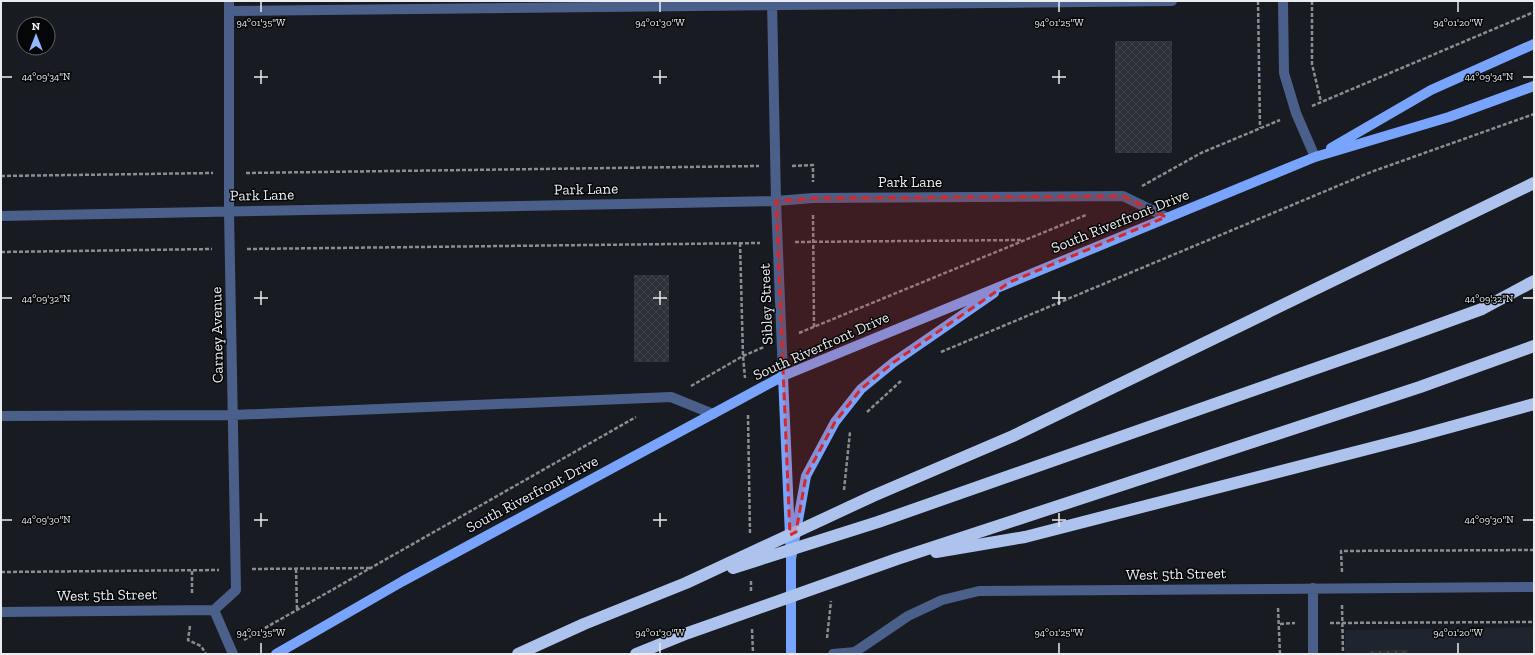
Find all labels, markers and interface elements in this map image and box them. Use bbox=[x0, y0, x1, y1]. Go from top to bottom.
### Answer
north arrow bbox=[16, 16, 56, 56]
text: 94°01'35"W bbox=[237, 17, 286, 29]
text: 94°01'30"W bbox=[635, 17, 685, 29]
text: 94°01'25"W bbox=[1034, 17, 1084, 29]
text: 94°01'20"W bbox=[1433, 17, 1484, 29]
text: N bbox=[32, 20, 41, 33]
text: 44°09'34"N bbox=[22, 71, 71, 83]
text: 44°09'34"N bbox=[1465, 71, 1514, 83]
street label: Park Lane bbox=[878, 173, 942, 191]
street label: Park Lane bbox=[554, 179, 618, 199]
street label: Park Lane bbox=[230, 185, 294, 205]
street label: South Riverfront Drive bbox=[1048, 185, 1192, 257]
street label: Sibley Street bbox=[756, 263, 776, 345]
street label: Carney Avenue bbox=[207, 287, 227, 383]
text: 44°09'32"N bbox=[22, 293, 71, 305]
text: 44°09'32"N bbox=[1465, 293, 1514, 305]
street label: South Riverfront Drive bbox=[750, 308, 892, 384]
street label: South Riverfront Drive bbox=[463, 452, 601, 536]
text: 44°09'30"N bbox=[21, 514, 71, 526]
text: 44°09'30"N bbox=[1464, 514, 1514, 526]
street label: West 5th Street bbox=[1126, 564, 1227, 584]
street label: West 5th Street bbox=[57, 585, 158, 605]
text: 94°01'35"W bbox=[237, 627, 286, 639]
text: 94°01'30"W bbox=[635, 627, 685, 639]
text: 94°01'25"W bbox=[1034, 627, 1084, 639]
text: 94°01'20"W bbox=[1433, 627, 1484, 639]

